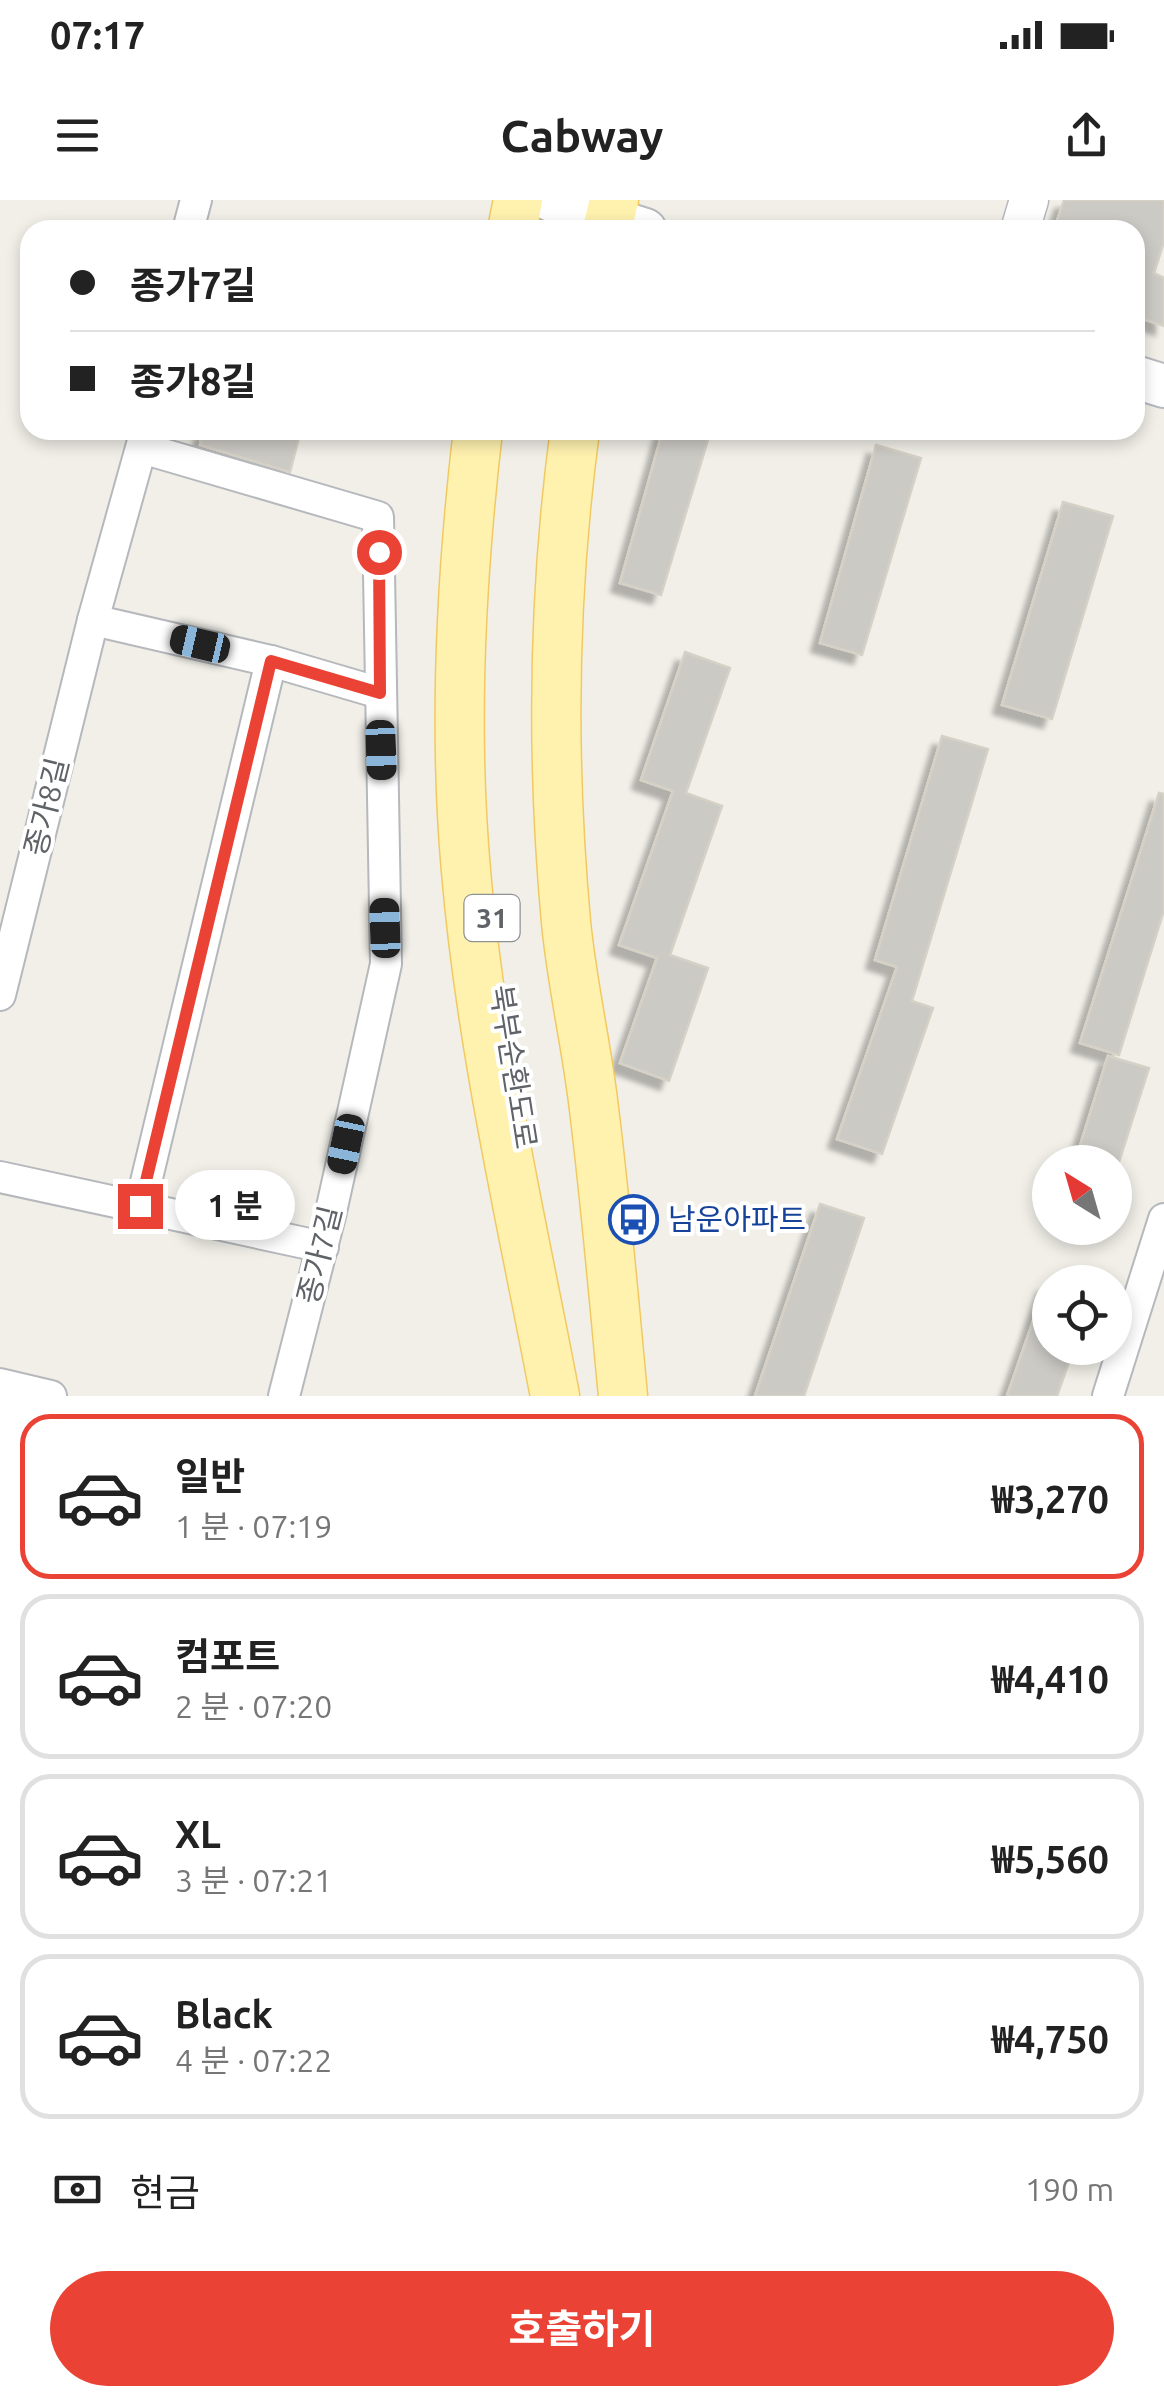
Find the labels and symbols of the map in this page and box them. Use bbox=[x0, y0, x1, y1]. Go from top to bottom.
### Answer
route start bbox=[357, 530, 402, 575]
car bbox=[167, 623, 233, 665]
car bbox=[365, 719, 397, 781]
street label: 종가8길 bbox=[17, 754, 75, 859]
road number: 31 bbox=[464, 895, 520, 941]
car bbox=[369, 897, 401, 959]
street label: 북부순환도로 bbox=[484, 982, 544, 1151]
car bbox=[325, 1112, 367, 1176]
north arrow bbox=[1032, 1145, 1132, 1245]
callout: 1 분 bbox=[175, 1171, 295, 1241]
route end bbox=[118, 1184, 163, 1229]
bus stop icon: 남운아파트 bbox=[607, 1194, 659, 1246]
street label: 종가7길 bbox=[290, 1202, 348, 1307]
place label: 남운아파트 bbox=[668, 1202, 806, 1236]

